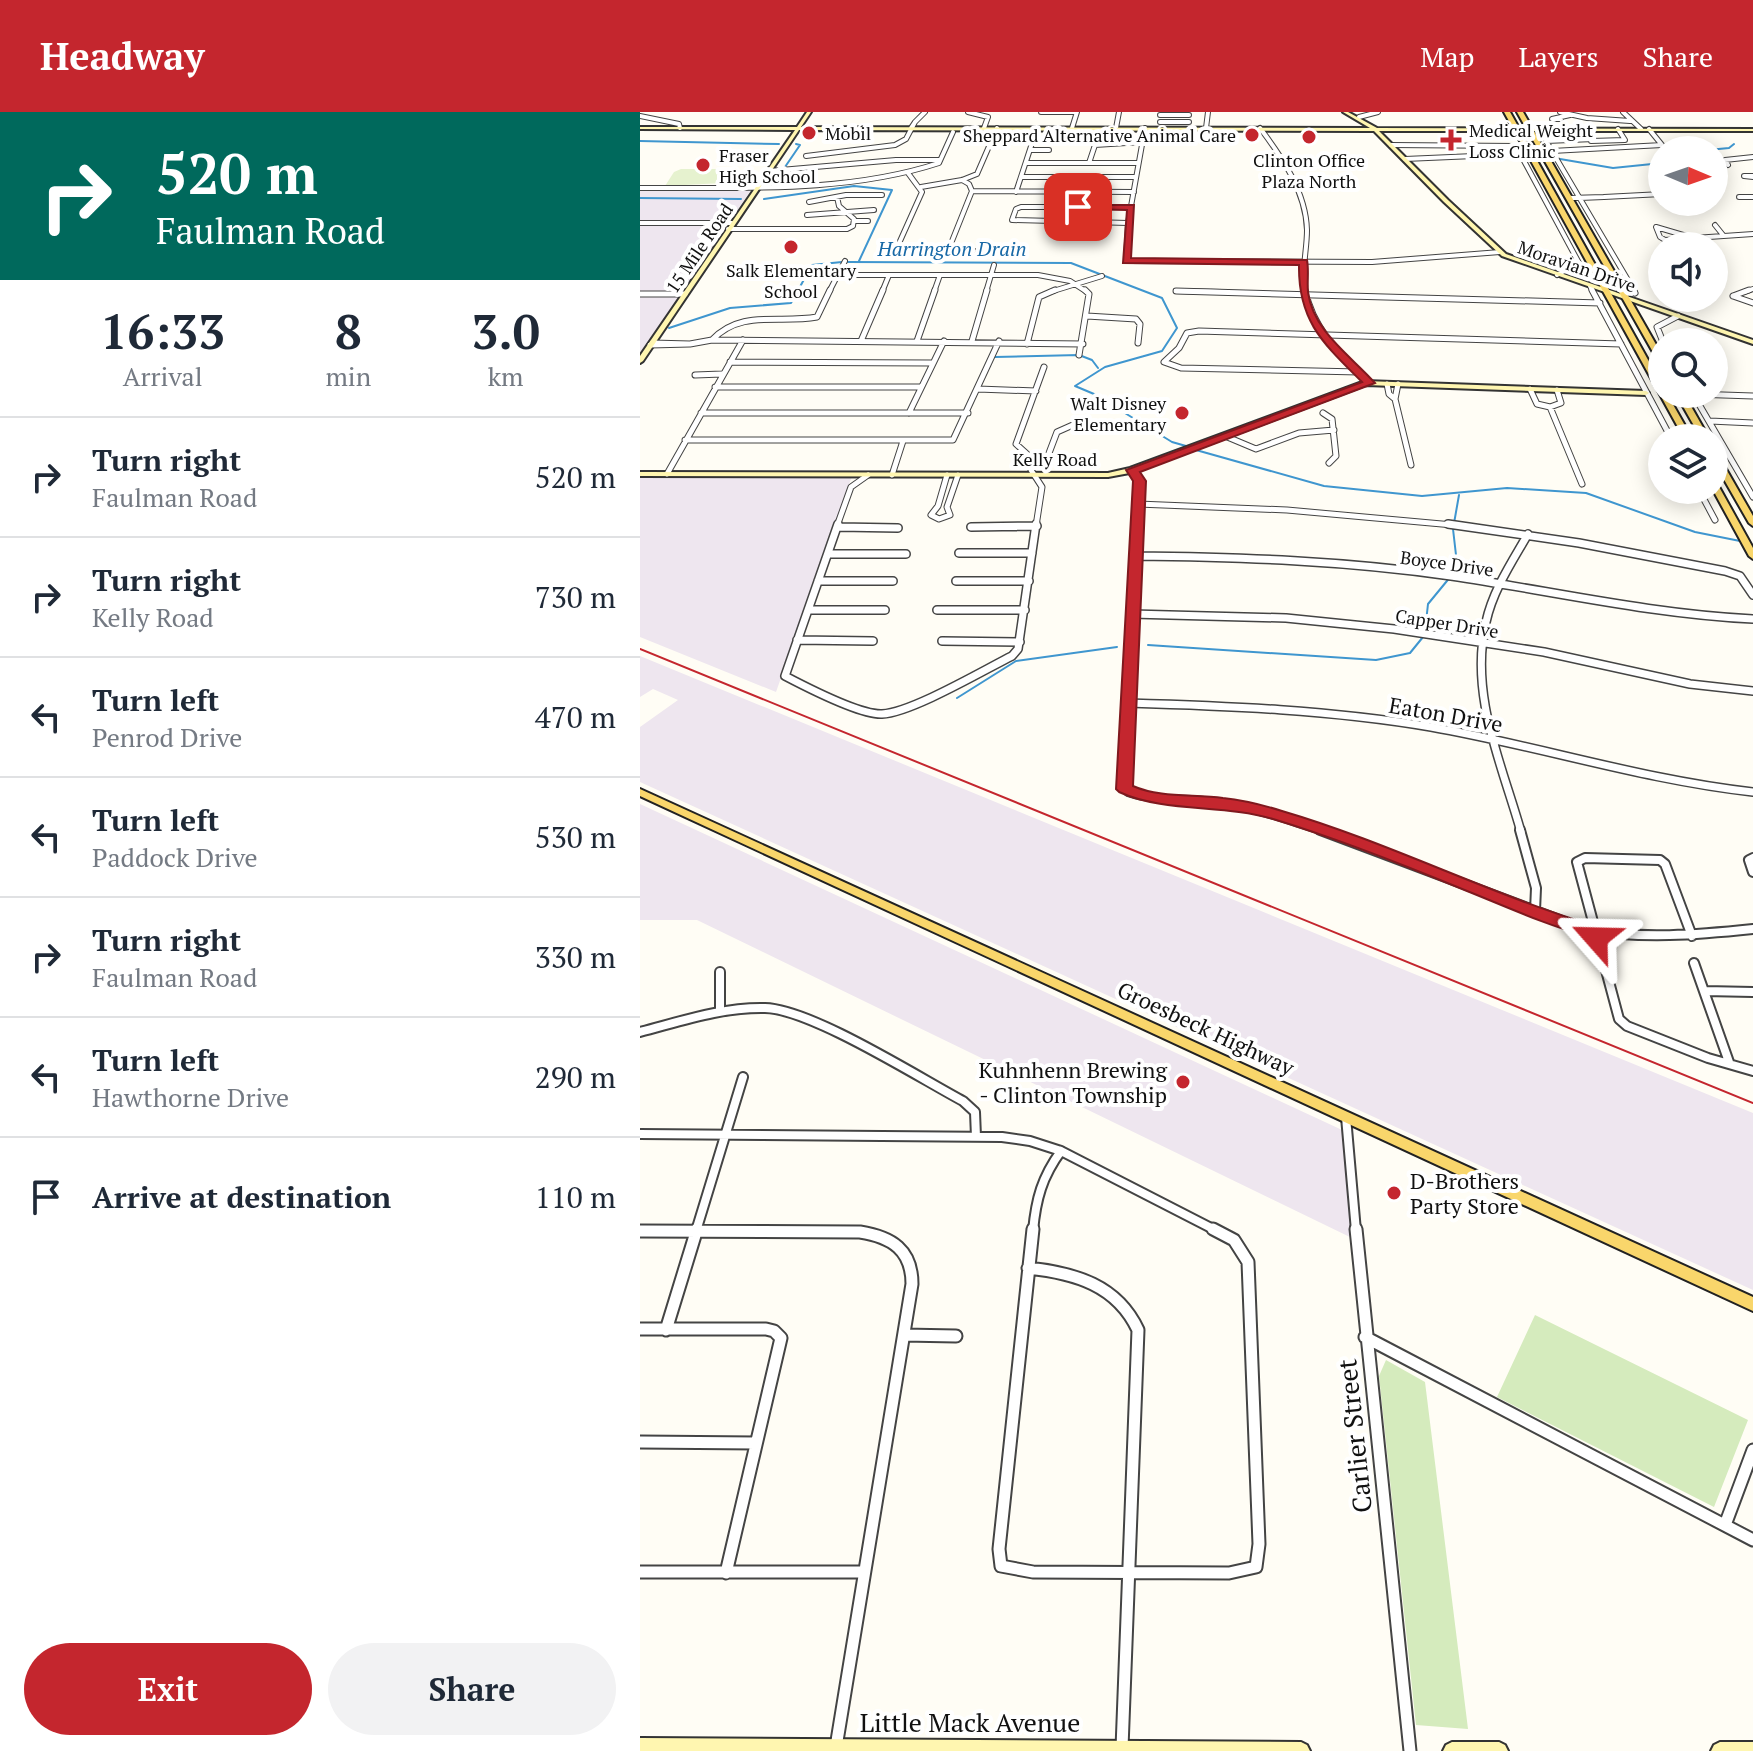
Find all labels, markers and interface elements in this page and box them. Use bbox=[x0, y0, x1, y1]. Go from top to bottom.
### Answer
text: Headway bbox=[40, 31, 205, 81]
text: Map bbox=[1420, 38, 1474, 75]
text: Layers bbox=[1518, 38, 1599, 75]
text: Share bbox=[1643, 38, 1713, 75]
place label: Medical Weight Loss Clinic bbox=[1469, 118, 1593, 163]
place label: Mobil bbox=[825, 121, 871, 145]
place label: Sheppard Alternative Animal Care bbox=[963, 123, 1236, 147]
marker: Mobil bbox=[800, 124, 818, 142]
marker: Sheppard Alternative Animal Care bbox=[1243, 126, 1261, 144]
marker: Clinton Office Plaza North bbox=[1300, 128, 1318, 146]
marker: Medical Weight Loss Clinic bbox=[1440, 129, 1462, 151]
text: 520 m bbox=[156, 136, 318, 210]
north arrow bbox=[1648, 136, 1728, 216]
map controls bbox=[1648, 136, 1728, 504]
place label: Fraser High School bbox=[719, 143, 816, 188]
icon: right bbox=[24, 144, 128, 248]
place label: Clinton Office Plaza North bbox=[1253, 148, 1365, 193]
marker: Fraser High School bbox=[694, 156, 712, 174]
pin bbox=[1044, 173, 1112, 241]
icon: arrive bbox=[1056, 185, 1100, 229]
street label: 15 Mile Road bbox=[660, 198, 738, 298]
text: Faulman Road bbox=[156, 207, 385, 254]
button: sound bbox=[1648, 232, 1728, 312]
water label: Harrington Drain bbox=[876, 235, 1027, 262]
street label: Moravian Drive bbox=[1515, 235, 1639, 297]
marker: Salk Elementary School bbox=[782, 238, 800, 256]
place label: Salk Elementary School bbox=[726, 258, 857, 303]
text: 16:33 bbox=[100, 299, 225, 363]
text: 8 bbox=[335, 299, 362, 363]
text: 3.0 bbox=[471, 299, 540, 363]
button: search bbox=[1648, 328, 1728, 408]
text: Arrival bbox=[123, 359, 203, 393]
text: min bbox=[325, 359, 371, 393]
text: km bbox=[488, 359, 523, 393]
place label: Walt Disney Elementary bbox=[1070, 391, 1167, 436]
marker: Walt Disney Elementary bbox=[1173, 404, 1191, 422]
button: layers bbox=[1648, 424, 1728, 504]
text: Turn right bbox=[92, 440, 241, 480]
street label: Kelly Road bbox=[1013, 447, 1097, 471]
icon: right bbox=[24, 455, 68, 499]
text: 520 m bbox=[535, 457, 616, 497]
text: Faulman Road bbox=[92, 480, 257, 514]
street label: Boyce Drive bbox=[1399, 545, 1495, 581]
text: Turn right bbox=[92, 560, 241, 600]
icon: right bbox=[24, 575, 68, 619]
text: 730 m bbox=[535, 577, 616, 617]
text: Kelly Road bbox=[92, 600, 214, 634]
street label: Capper Drive bbox=[1394, 603, 1500, 643]
text: Turn left bbox=[92, 680, 219, 720]
street label: Eaton Drive bbox=[1387, 690, 1505, 738]
icon: left bbox=[24, 695, 68, 739]
text: 470 m bbox=[535, 697, 616, 737]
text: Penrod Drive bbox=[92, 720, 242, 754]
text: Turn left bbox=[92, 800, 219, 840]
icon: left bbox=[24, 815, 68, 859]
text: 530 m bbox=[535, 817, 616, 857]
text: Paddock Drive bbox=[92, 840, 258, 874]
position arrow bbox=[1554, 896, 1638, 980]
text: Turn right bbox=[92, 920, 241, 960]
icon: right bbox=[24, 935, 68, 979]
text: 330 m bbox=[535, 937, 616, 977]
text: Faulman Road bbox=[92, 960, 257, 994]
street label: Groesbeck Highway bbox=[1113, 974, 1300, 1082]
text: Turn left bbox=[92, 1040, 219, 1080]
icon: left bbox=[24, 1055, 68, 1099]
place label: Kuhnhenn Brewing - Clinton Township bbox=[978, 1055, 1167, 1109]
text: 290 m bbox=[535, 1057, 616, 1097]
marker: Kuhnhenn Brewing - Clinton Township bbox=[1174, 1073, 1192, 1091]
text: Hawthorne Drive bbox=[92, 1080, 289, 1114]
place label: D-Brothers Party Store bbox=[1410, 1166, 1519, 1220]
icon: arrive bbox=[24, 1175, 68, 1219]
text: Arrive at destination bbox=[92, 1177, 391, 1217]
text: 110 m bbox=[535, 1177, 616, 1217]
marker: D-Brothers Party Store bbox=[1385, 1184, 1403, 1202]
street label: Carlier Street bbox=[1329, 1357, 1379, 1514]
button: Exit bbox=[24, 1643, 312, 1735]
button: Share bbox=[328, 1643, 616, 1735]
street label: Little Mack Avenue bbox=[860, 1705, 1080, 1739]

